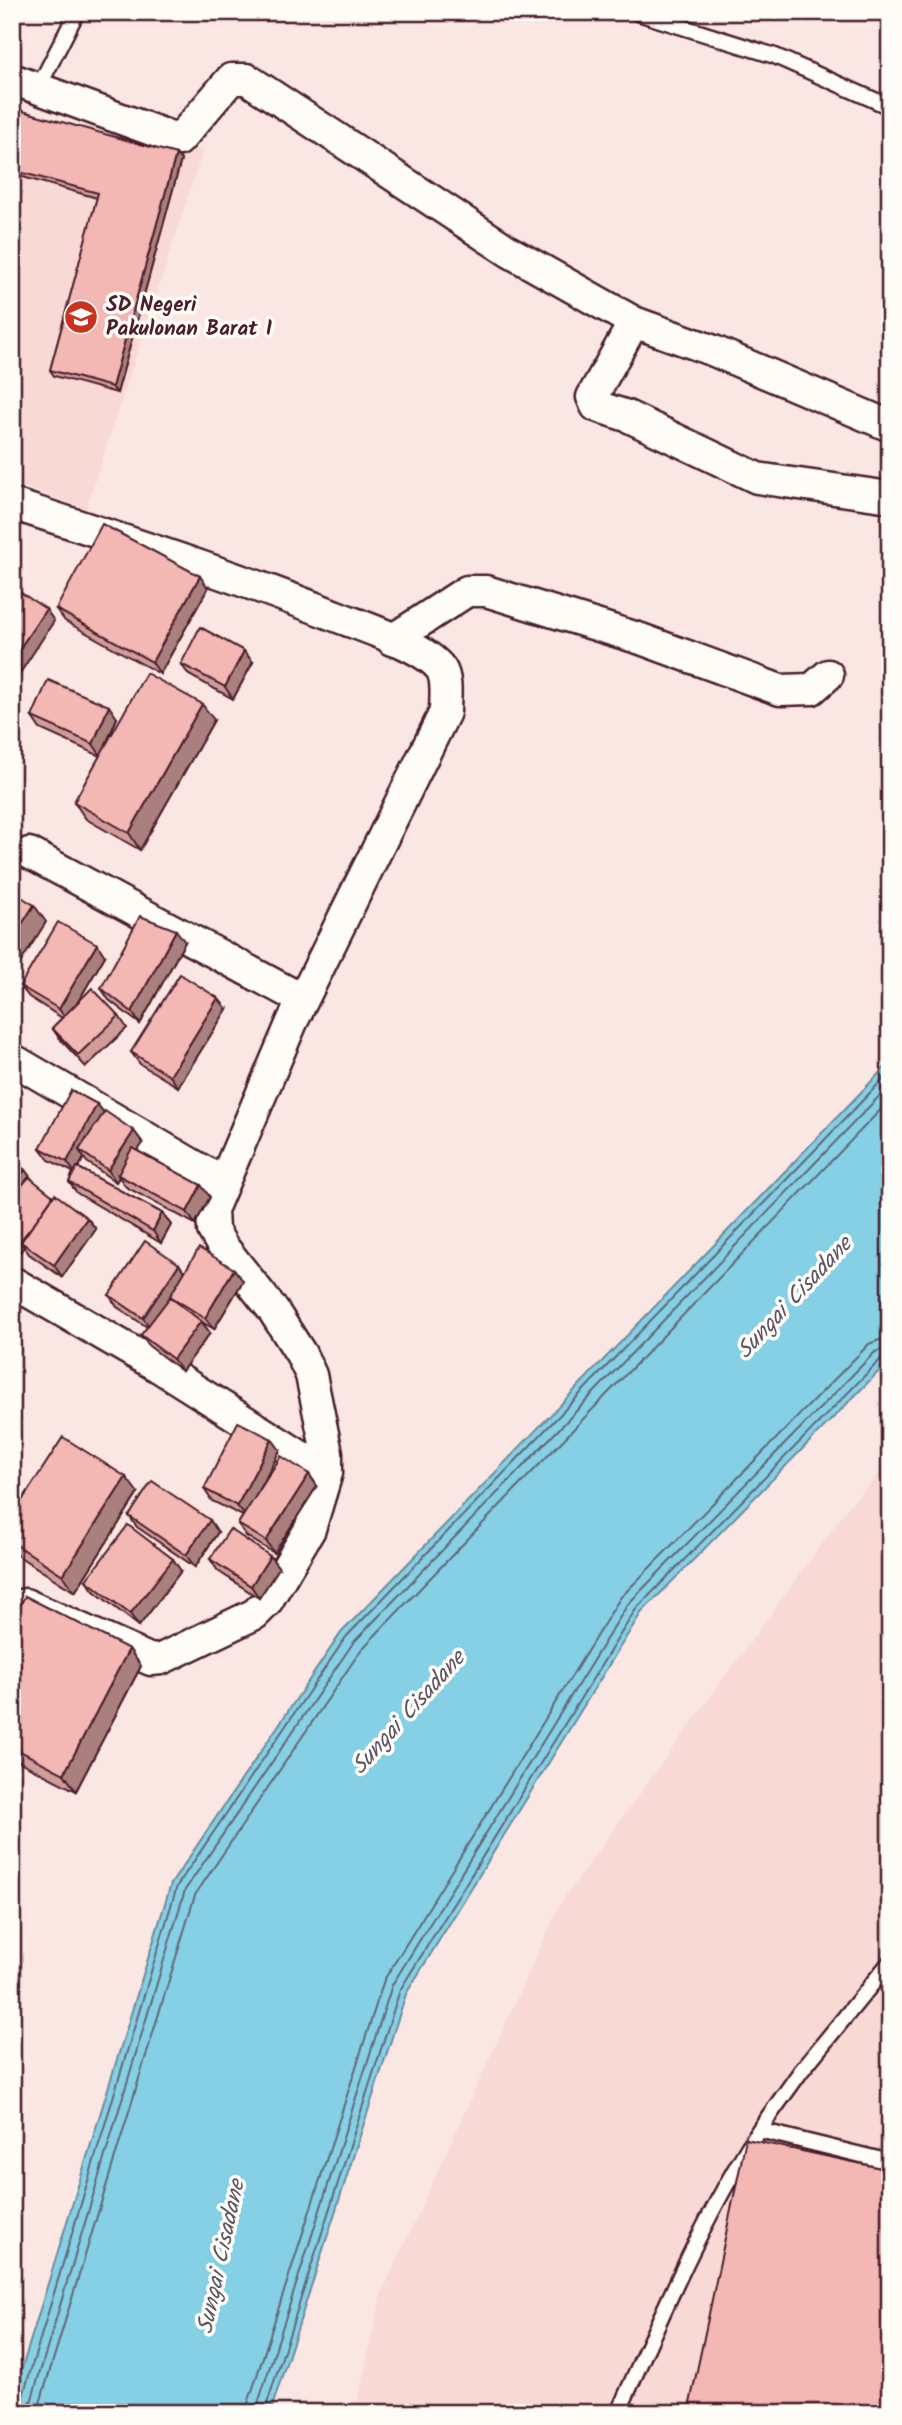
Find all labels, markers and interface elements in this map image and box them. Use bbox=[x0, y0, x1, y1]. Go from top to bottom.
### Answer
place label: SD Negeri Pakulonan Barat I bbox=[106, 289, 272, 346]
school or university icon: SD Negeri Pakulonan Barat I bbox=[62, 298, 100, 336]
water label: Sungai Cisadane bbox=[728, 1227, 863, 1368]
water label: Sungai Cisadane bbox=[343, 1641, 477, 1783]
water label: Sungai Cisadane bbox=[188, 2174, 256, 2337]

